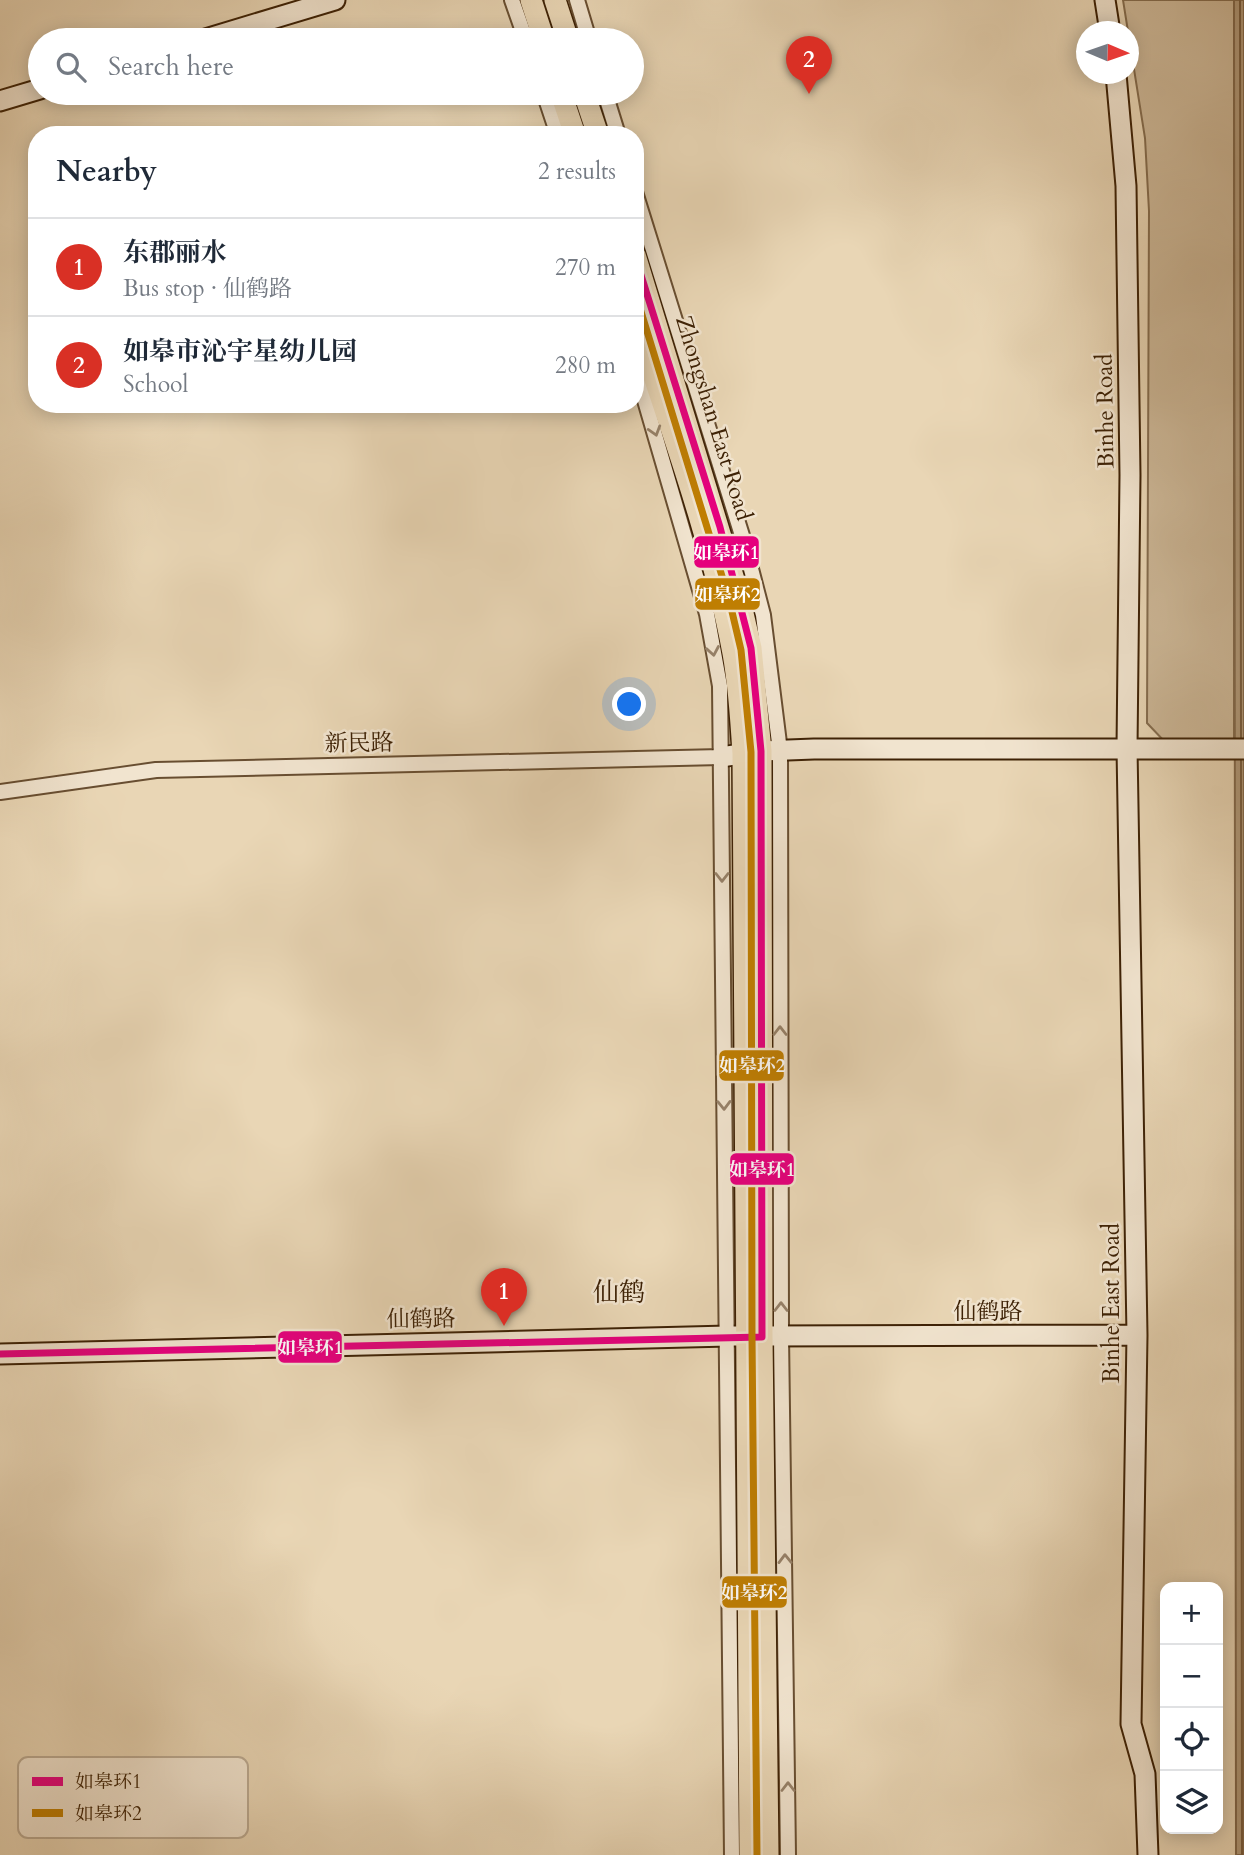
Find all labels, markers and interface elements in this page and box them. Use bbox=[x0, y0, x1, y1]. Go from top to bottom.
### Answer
north arrow bbox=[1076, 21, 1139, 84]
search box bbox=[28, 28, 644, 105]
pin: 2 bbox=[786, 36, 832, 94]
icon: search bbox=[52, 48, 90, 86]
text: Search here bbox=[108, 49, 234, 84]
text: Nearby bbox=[56, 151, 157, 192]
text: 2 results bbox=[538, 156, 616, 187]
text: 东郡丽水 bbox=[123, 235, 227, 270]
text: 1 bbox=[73, 252, 85, 283]
text: 270 m bbox=[555, 252, 616, 283]
text: Bus stop · 仙鹤路 bbox=[123, 273, 292, 304]
street label: Zhongshan East Road bbox=[668, 312, 760, 525]
text: 如皋市沁宇星幼儿园 bbox=[123, 334, 357, 369]
text: 2 bbox=[73, 350, 85, 381]
text: 280 m bbox=[555, 350, 616, 381]
street label: Binhe Road bbox=[1088, 352, 1122, 469]
text: School bbox=[123, 369, 188, 400]
one-way arrow bbox=[647, 424, 661, 437]
line badge: 如皋环1 bbox=[693, 535, 760, 569]
text: 如皋环1 bbox=[693, 540, 759, 566]
line badge: 如皋环2 bbox=[694, 577, 761, 611]
text: 如皋环2 bbox=[694, 582, 761, 608]
one-way arrow bbox=[705, 645, 720, 657]
your location bbox=[612, 687, 646, 721]
street label: 新民路 bbox=[324, 727, 394, 759]
one-way arrow bbox=[714, 873, 730, 883]
one-way arrow bbox=[772, 1025, 788, 1036]
line badge: 如皋环2 bbox=[718, 1049, 785, 1082]
text: 如皋环2 bbox=[719, 1053, 786, 1079]
one-way arrow bbox=[716, 1100, 731, 1111]
line badge: 如皋环1 bbox=[729, 1152, 795, 1186]
text: 如皋环1 bbox=[729, 1157, 795, 1183]
street label: Binhe East Road bbox=[1096, 1222, 1127, 1383]
pin: 1 bbox=[481, 1268, 527, 1326]
district label: 仙鹤 bbox=[593, 1275, 645, 1310]
street label: 仙鹤路 bbox=[954, 1296, 1023, 1327]
one-way arrow bbox=[773, 1302, 789, 1312]
street label: 仙鹤路 bbox=[386, 1303, 456, 1335]
line badge: 如皋环1 bbox=[277, 1330, 343, 1364]
text: 如皋环1 bbox=[277, 1335, 343, 1361]
one-way arrow bbox=[777, 1554, 793, 1564]
line badge: 如皋环2 bbox=[721, 1575, 788, 1609]
text: 如皋环2 bbox=[721, 1580, 788, 1606]
map controls bbox=[1160, 1582, 1223, 1834]
button: + bbox=[1160, 1582, 1223, 1645]
button: − bbox=[1160, 1645, 1223, 1708]
button: locate bbox=[1160, 1708, 1223, 1771]
legend bbox=[18, 1757, 248, 1838]
text: 如皋环1 bbox=[75, 1769, 142, 1795]
button: layers bbox=[1160, 1771, 1223, 1834]
one-way arrow bbox=[780, 1781, 796, 1792]
text: 如皋环2 bbox=[75, 1801, 142, 1827]

